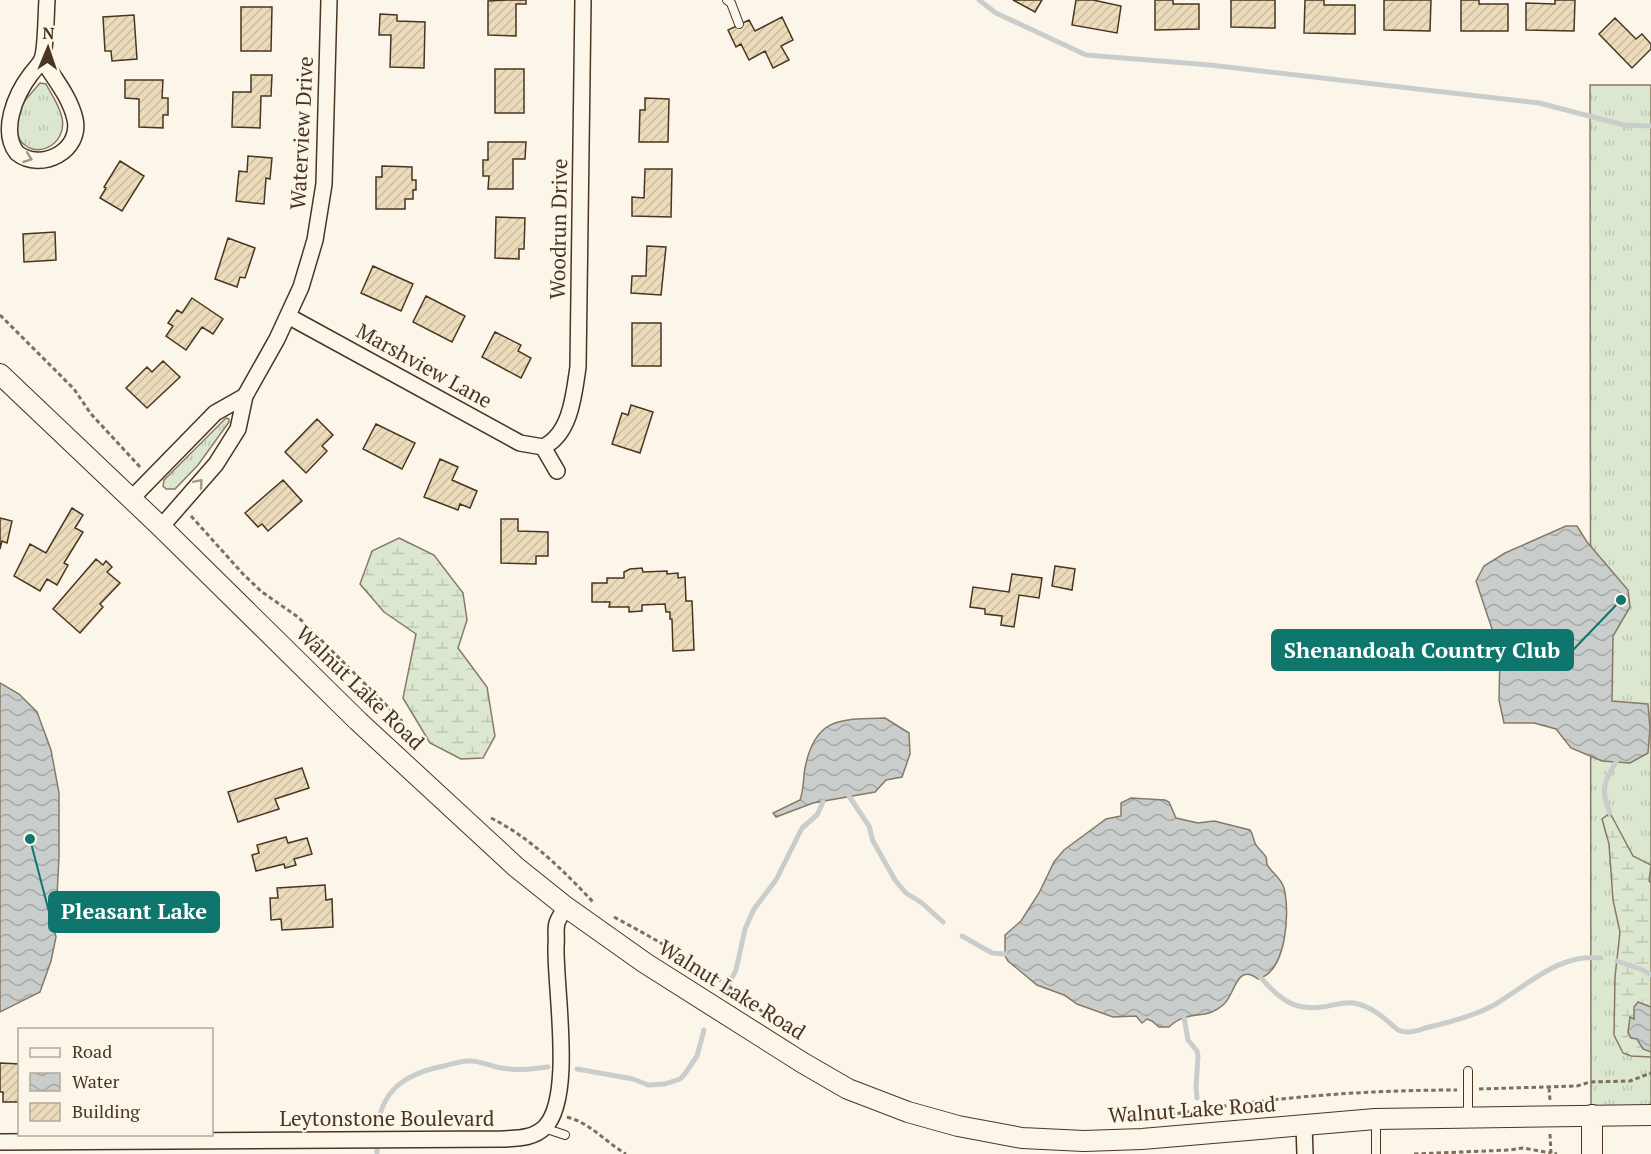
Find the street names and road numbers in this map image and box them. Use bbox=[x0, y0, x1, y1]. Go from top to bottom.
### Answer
street label: Waterview Drive bbox=[283, 56, 319, 210]
street label: Woodrun Drive bbox=[543, 158, 573, 300]
street label: Marshview Lane bbox=[351, 316, 497, 414]
street label: Walnut Lake Road bbox=[291, 619, 431, 756]
street label: Walnut Lake Road bbox=[654, 933, 811, 1046]
street label: Walnut Lake Road bbox=[1107, 1089, 1277, 1129]
street label: Leytonstone Boulevard bbox=[280, 1104, 495, 1132]

